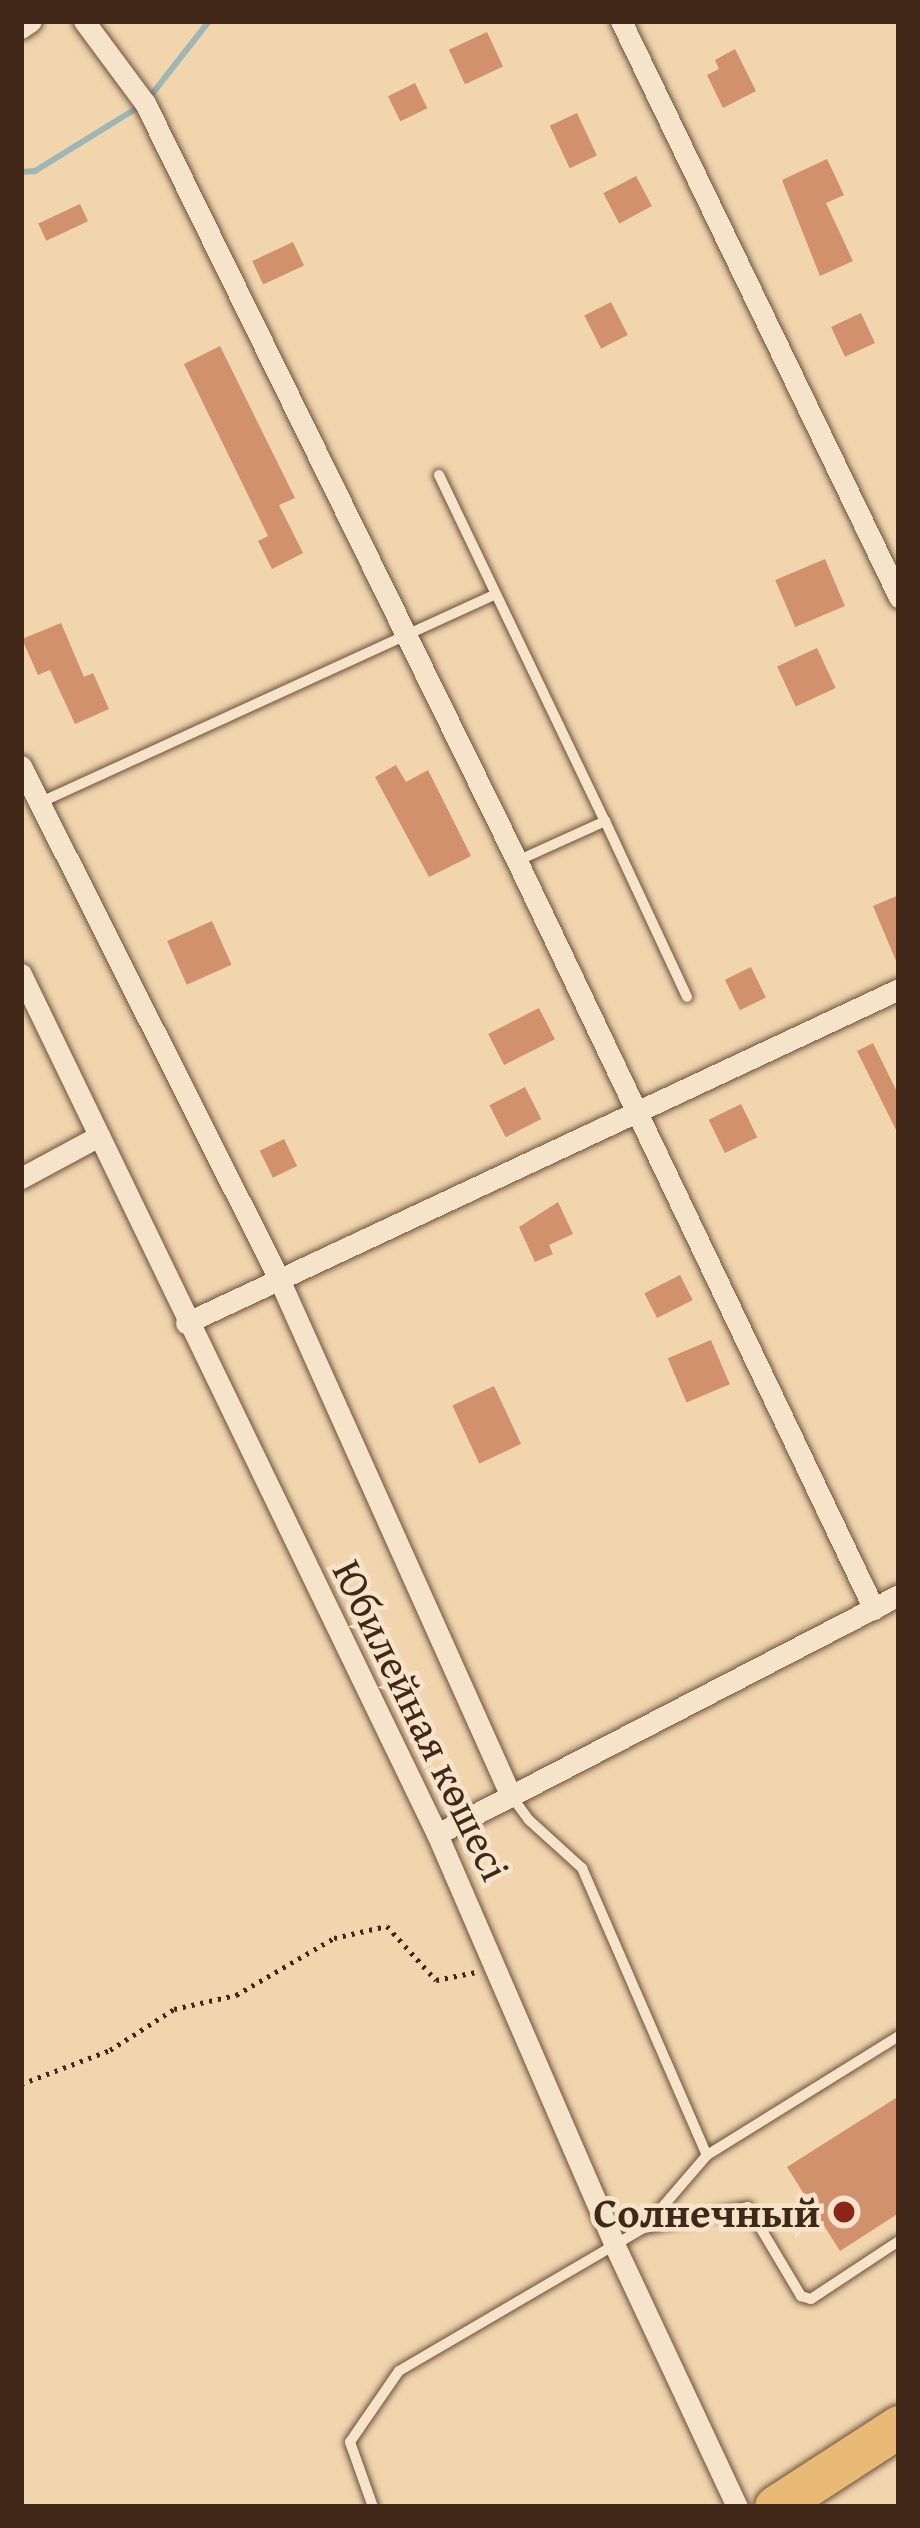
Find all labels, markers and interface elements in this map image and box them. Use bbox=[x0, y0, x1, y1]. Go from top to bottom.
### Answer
street label: Юбилейная көшесі bbox=[323, 1551, 521, 1889]
place label: Солнечный bbox=[594, 2187, 820, 2237]
marker: Солнечный bbox=[831, 2199, 857, 2225]

